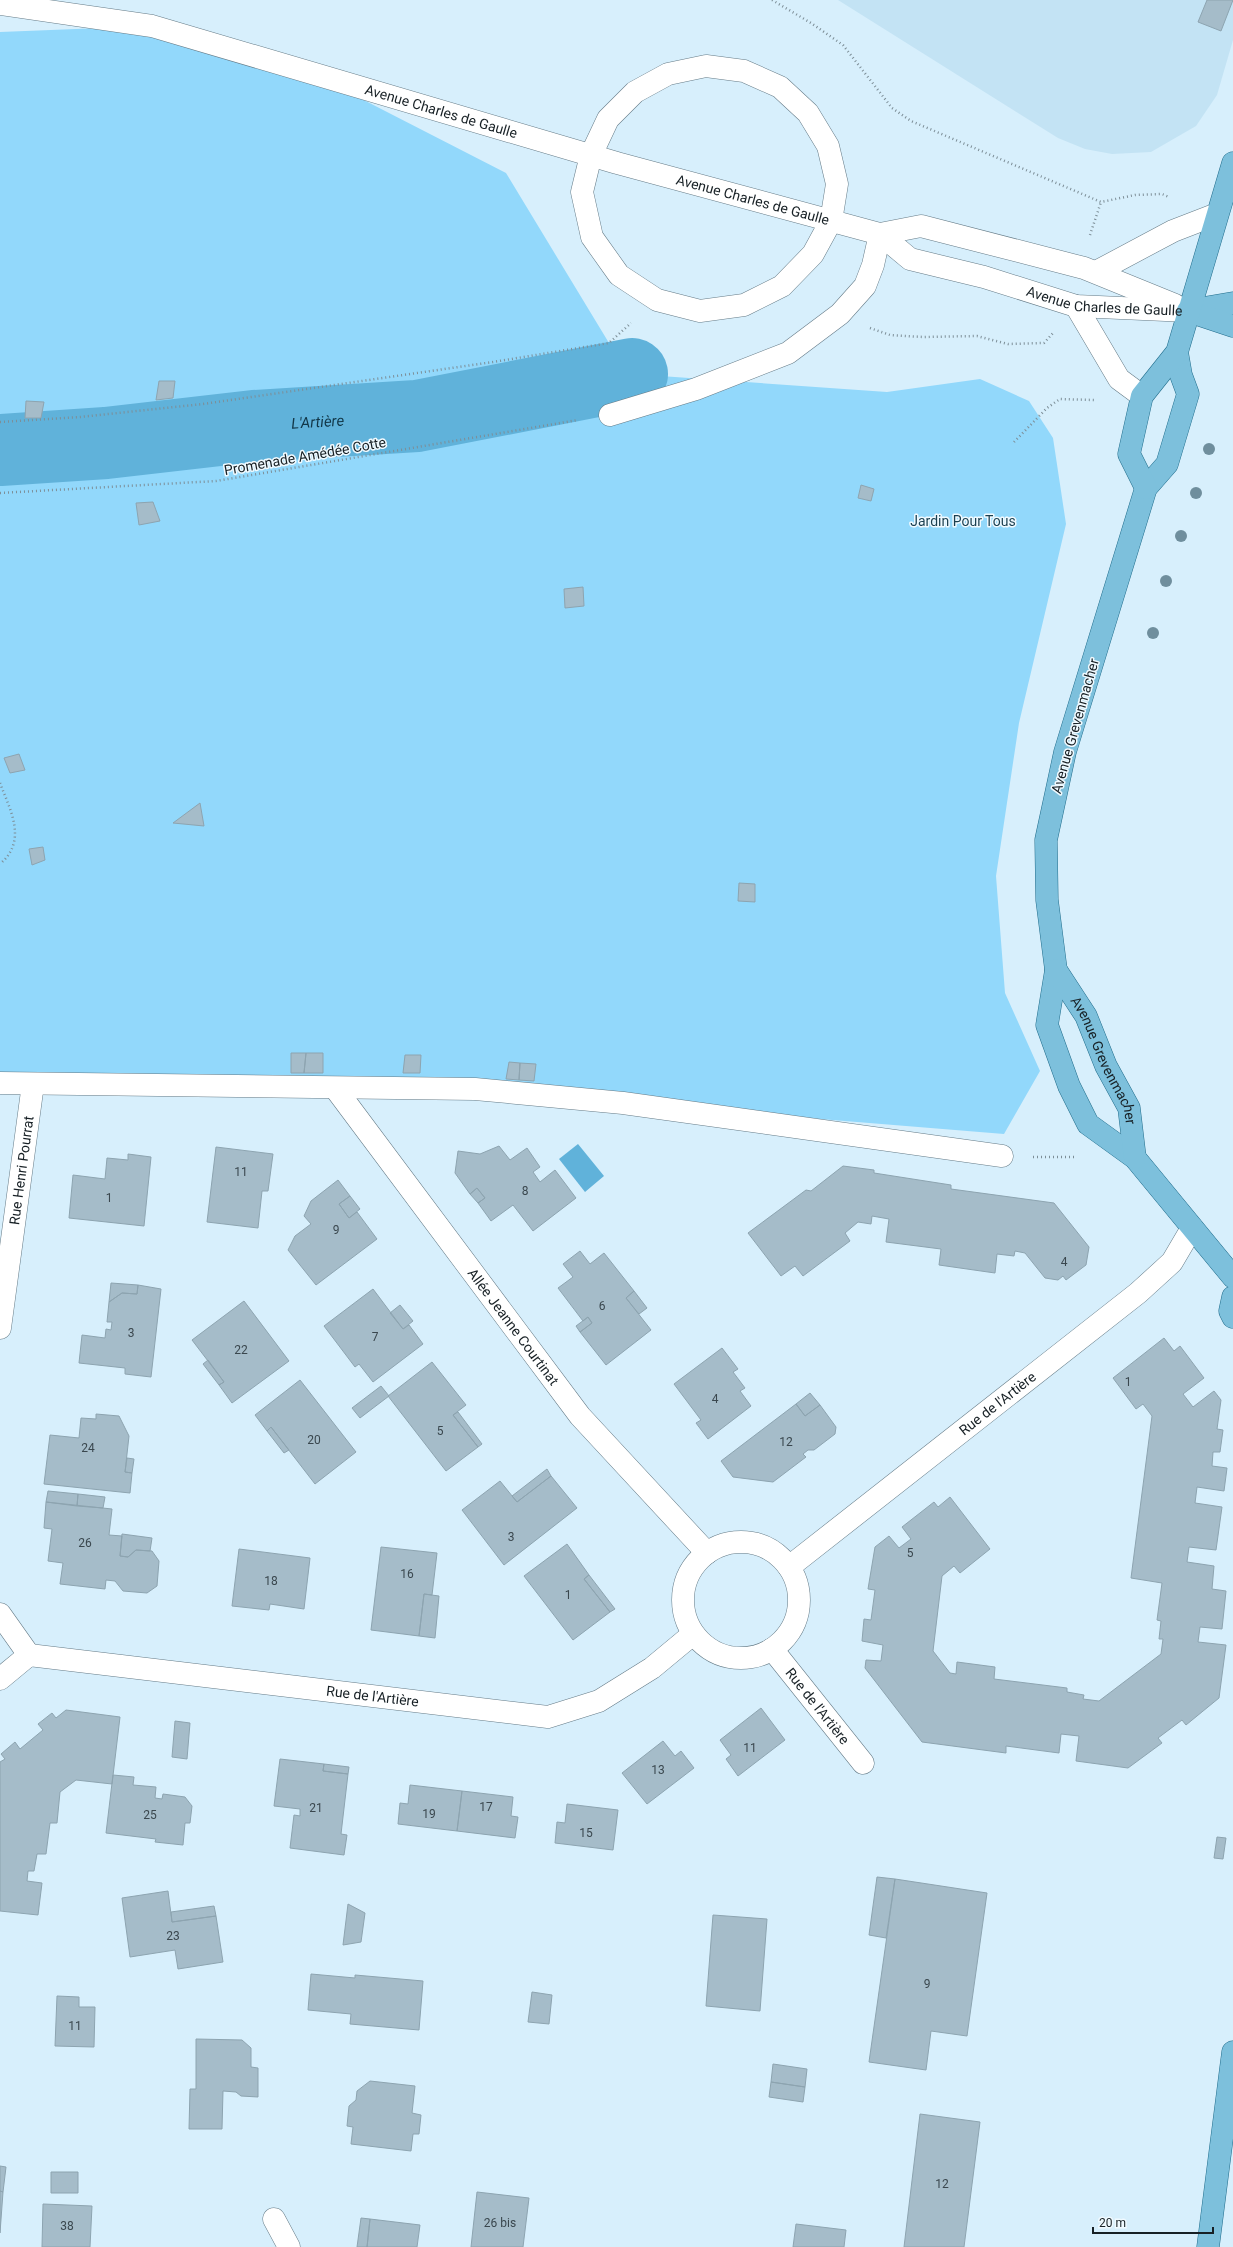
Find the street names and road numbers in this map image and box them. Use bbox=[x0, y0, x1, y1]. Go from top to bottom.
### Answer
street label: Avenue Charles de Gaulle bbox=[363, 81, 519, 141]
street label: Avenue Charles de Gaulle bbox=[674, 171, 831, 228]
street label: Avenue Charles de Gaulle bbox=[1025, 283, 1183, 319]
street label: Promenade Amédée Cotte bbox=[223, 434, 387, 478]
street label: Avenue Grevenmacher bbox=[1048, 656, 1102, 795]
street label: Avenue Grevenmacher bbox=[1067, 993, 1139, 1125]
street label: Rue Henri Pourrat bbox=[6, 1114, 37, 1226]
street label: Allée Jeanne Courtinat bbox=[465, 1265, 562, 1388]
street label: Rue de l'Artière bbox=[956, 1368, 1039, 1438]
street label: Rue de l'Artière bbox=[782, 1665, 853, 1747]
street label: Rue de l'Artière bbox=[325, 1683, 420, 1709]

